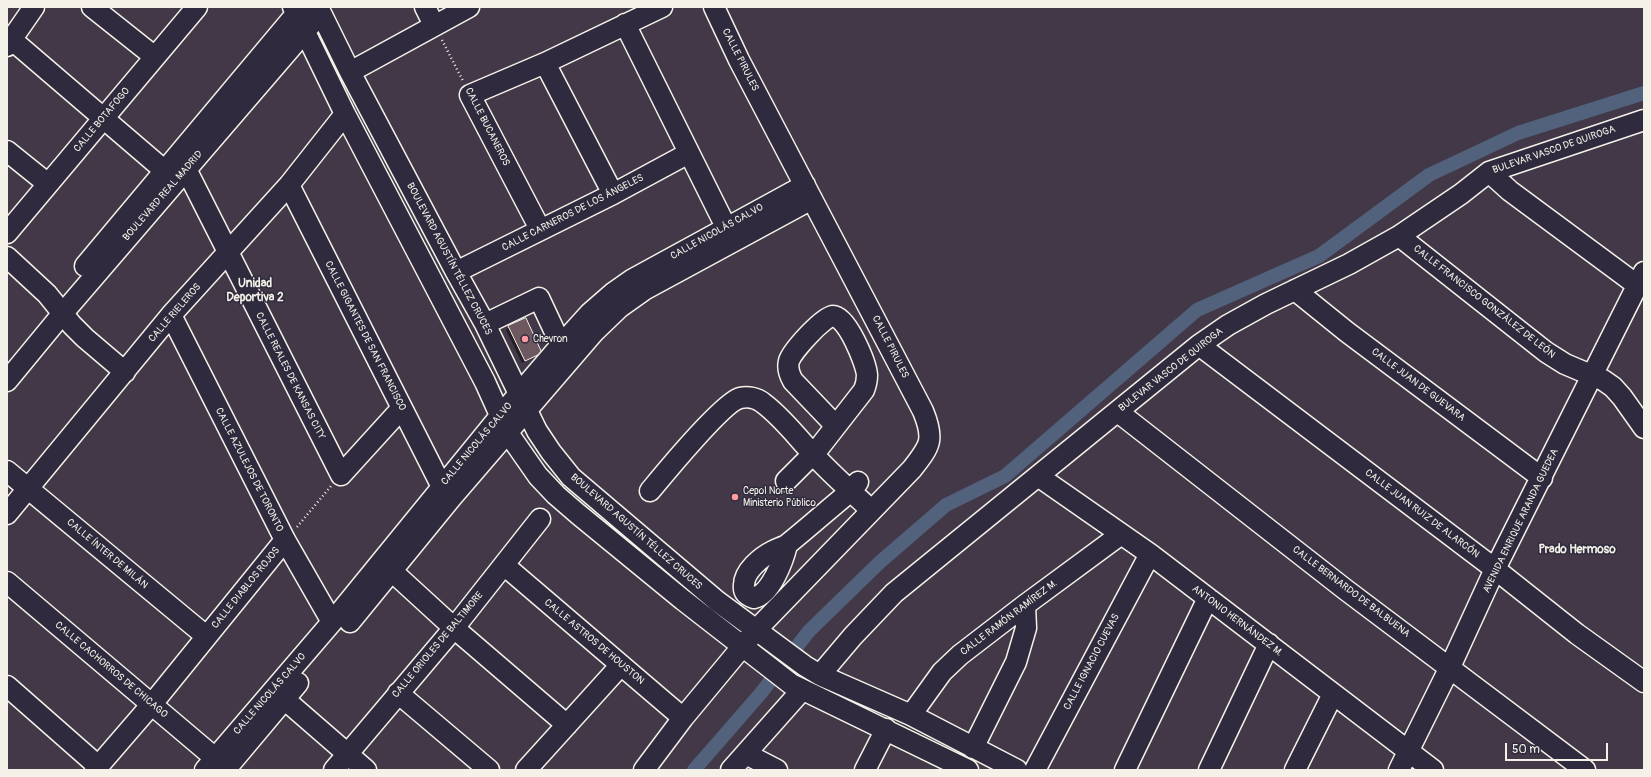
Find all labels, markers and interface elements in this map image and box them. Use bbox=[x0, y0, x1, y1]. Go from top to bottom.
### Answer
street label: CALLE PIRULES bbox=[719, 27, 761, 93]
street label: CALLE BOTAFOGO bbox=[72, 85, 132, 155]
street label: CALLE BUCANEROS bbox=[462, 86, 512, 168]
street label: BULEVAR VASCO DE QUIROGA bbox=[1491, 123, 1617, 177]
street label: BOULEVARD REAL MADRID bbox=[121, 148, 205, 244]
street label: CALLE CARNEROS DE LOS ÁNGELES bbox=[500, 172, 646, 254]
street label: BOULEVARD AGUSTÍN TÉLLEZ CRUCES bbox=[404, 181, 494, 337]
street label: CALLE NICOLÁS CALVO bbox=[669, 202, 765, 262]
street label: CALLE FRANCISCO GONZÁLEZ DE LEÓN bbox=[1411, 243, 1557, 361]
street label: CALLE GIGANTES DE SAN FRANCISCO bbox=[322, 259, 408, 413]
district label: Unidad Deportiva 2 bbox=[226, 277, 284, 305]
street label: CALLE RIELEROS bbox=[146, 281, 204, 345]
street label: CALLE REALES DE KANSAS CITY bbox=[253, 310, 327, 442]
street label: CALLE PIRULES bbox=[869, 314, 911, 380]
street label: BULEVAR VASCO DE QUIROGA bbox=[1116, 326, 1226, 414]
place label: Chevron bbox=[533, 333, 568, 345]
marker: Chevron bbox=[520, 334, 530, 344]
street label: CALLE JUAN DE GUEVARA bbox=[1369, 346, 1467, 424]
street label: CALLE NICOLÁS CALVO bbox=[439, 400, 515, 488]
street label: CALLE AZULEJOS DE TORONTO bbox=[212, 406, 286, 534]
street label: AVENIDA ENRIQUE ARANDA GUEDEA bbox=[1481, 447, 1561, 595]
street label: CALLE JUAN RUIZ DE ALARCÓN bbox=[1362, 467, 1482, 561]
street label: BOULEVARD AGUSTÍN TÉLLEZ CRUCES bbox=[568, 471, 704, 593]
place label: Cepol Norte Ministerio Público bbox=[743, 485, 816, 508]
marker: Cepol Norte Ministerio Público bbox=[730, 492, 740, 502]
street label: CALLE ÍNTER DE MILÁN bbox=[64, 516, 150, 592]
district label: Prado Hermoso bbox=[1538, 543, 1616, 557]
street label: CALLE BERNARDO DE BALBUENA bbox=[1290, 544, 1412, 640]
street label: CALLE DIABLOS ROJOS bbox=[209, 545, 283, 631]
street label: CALLE RAMÓN RAMÍREZ M. bbox=[958, 578, 1060, 658]
street label: ANTONIO HERNÁNDEZ M. bbox=[1189, 583, 1285, 659]
street label: CALLE ORIOLES DE BALTIMORE bbox=[390, 589, 486, 701]
street label: CALLE ASTROS DE HOUSTON bbox=[542, 597, 646, 687]
street label: CALLE IGNACIO CUEVAS bbox=[1062, 612, 1122, 712]
street label: CALLE CACHORROS DE CHICAGO bbox=[52, 619, 170, 721]
street label: CALLE NICOLÁS CALVO bbox=[231, 651, 309, 737]
scale bar bbox=[1507, 735, 1610, 761]
text: 50 m bbox=[1512, 742, 1540, 757]

